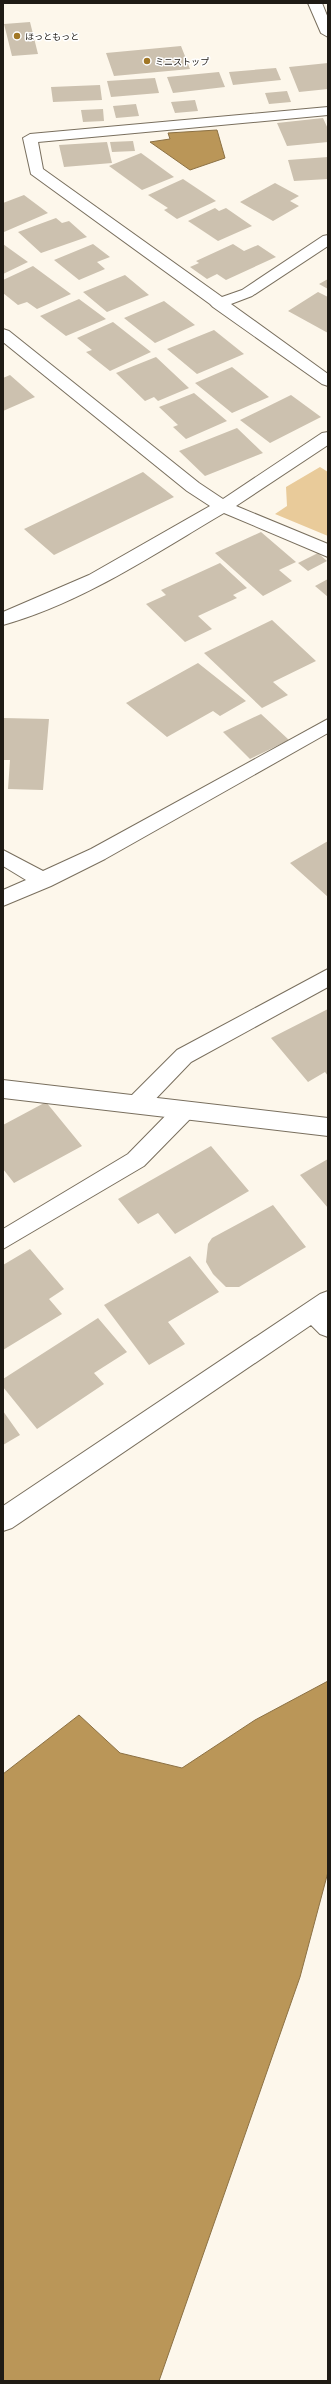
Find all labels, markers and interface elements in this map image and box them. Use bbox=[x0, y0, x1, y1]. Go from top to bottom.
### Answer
marker: ほっともっと bbox=[12, 31, 22, 41]
place label: ほっともっと bbox=[25, 31, 79, 42]
marker: ミニストップ bbox=[142, 56, 152, 66]
place label: ミニストップ bbox=[155, 56, 209, 67]

